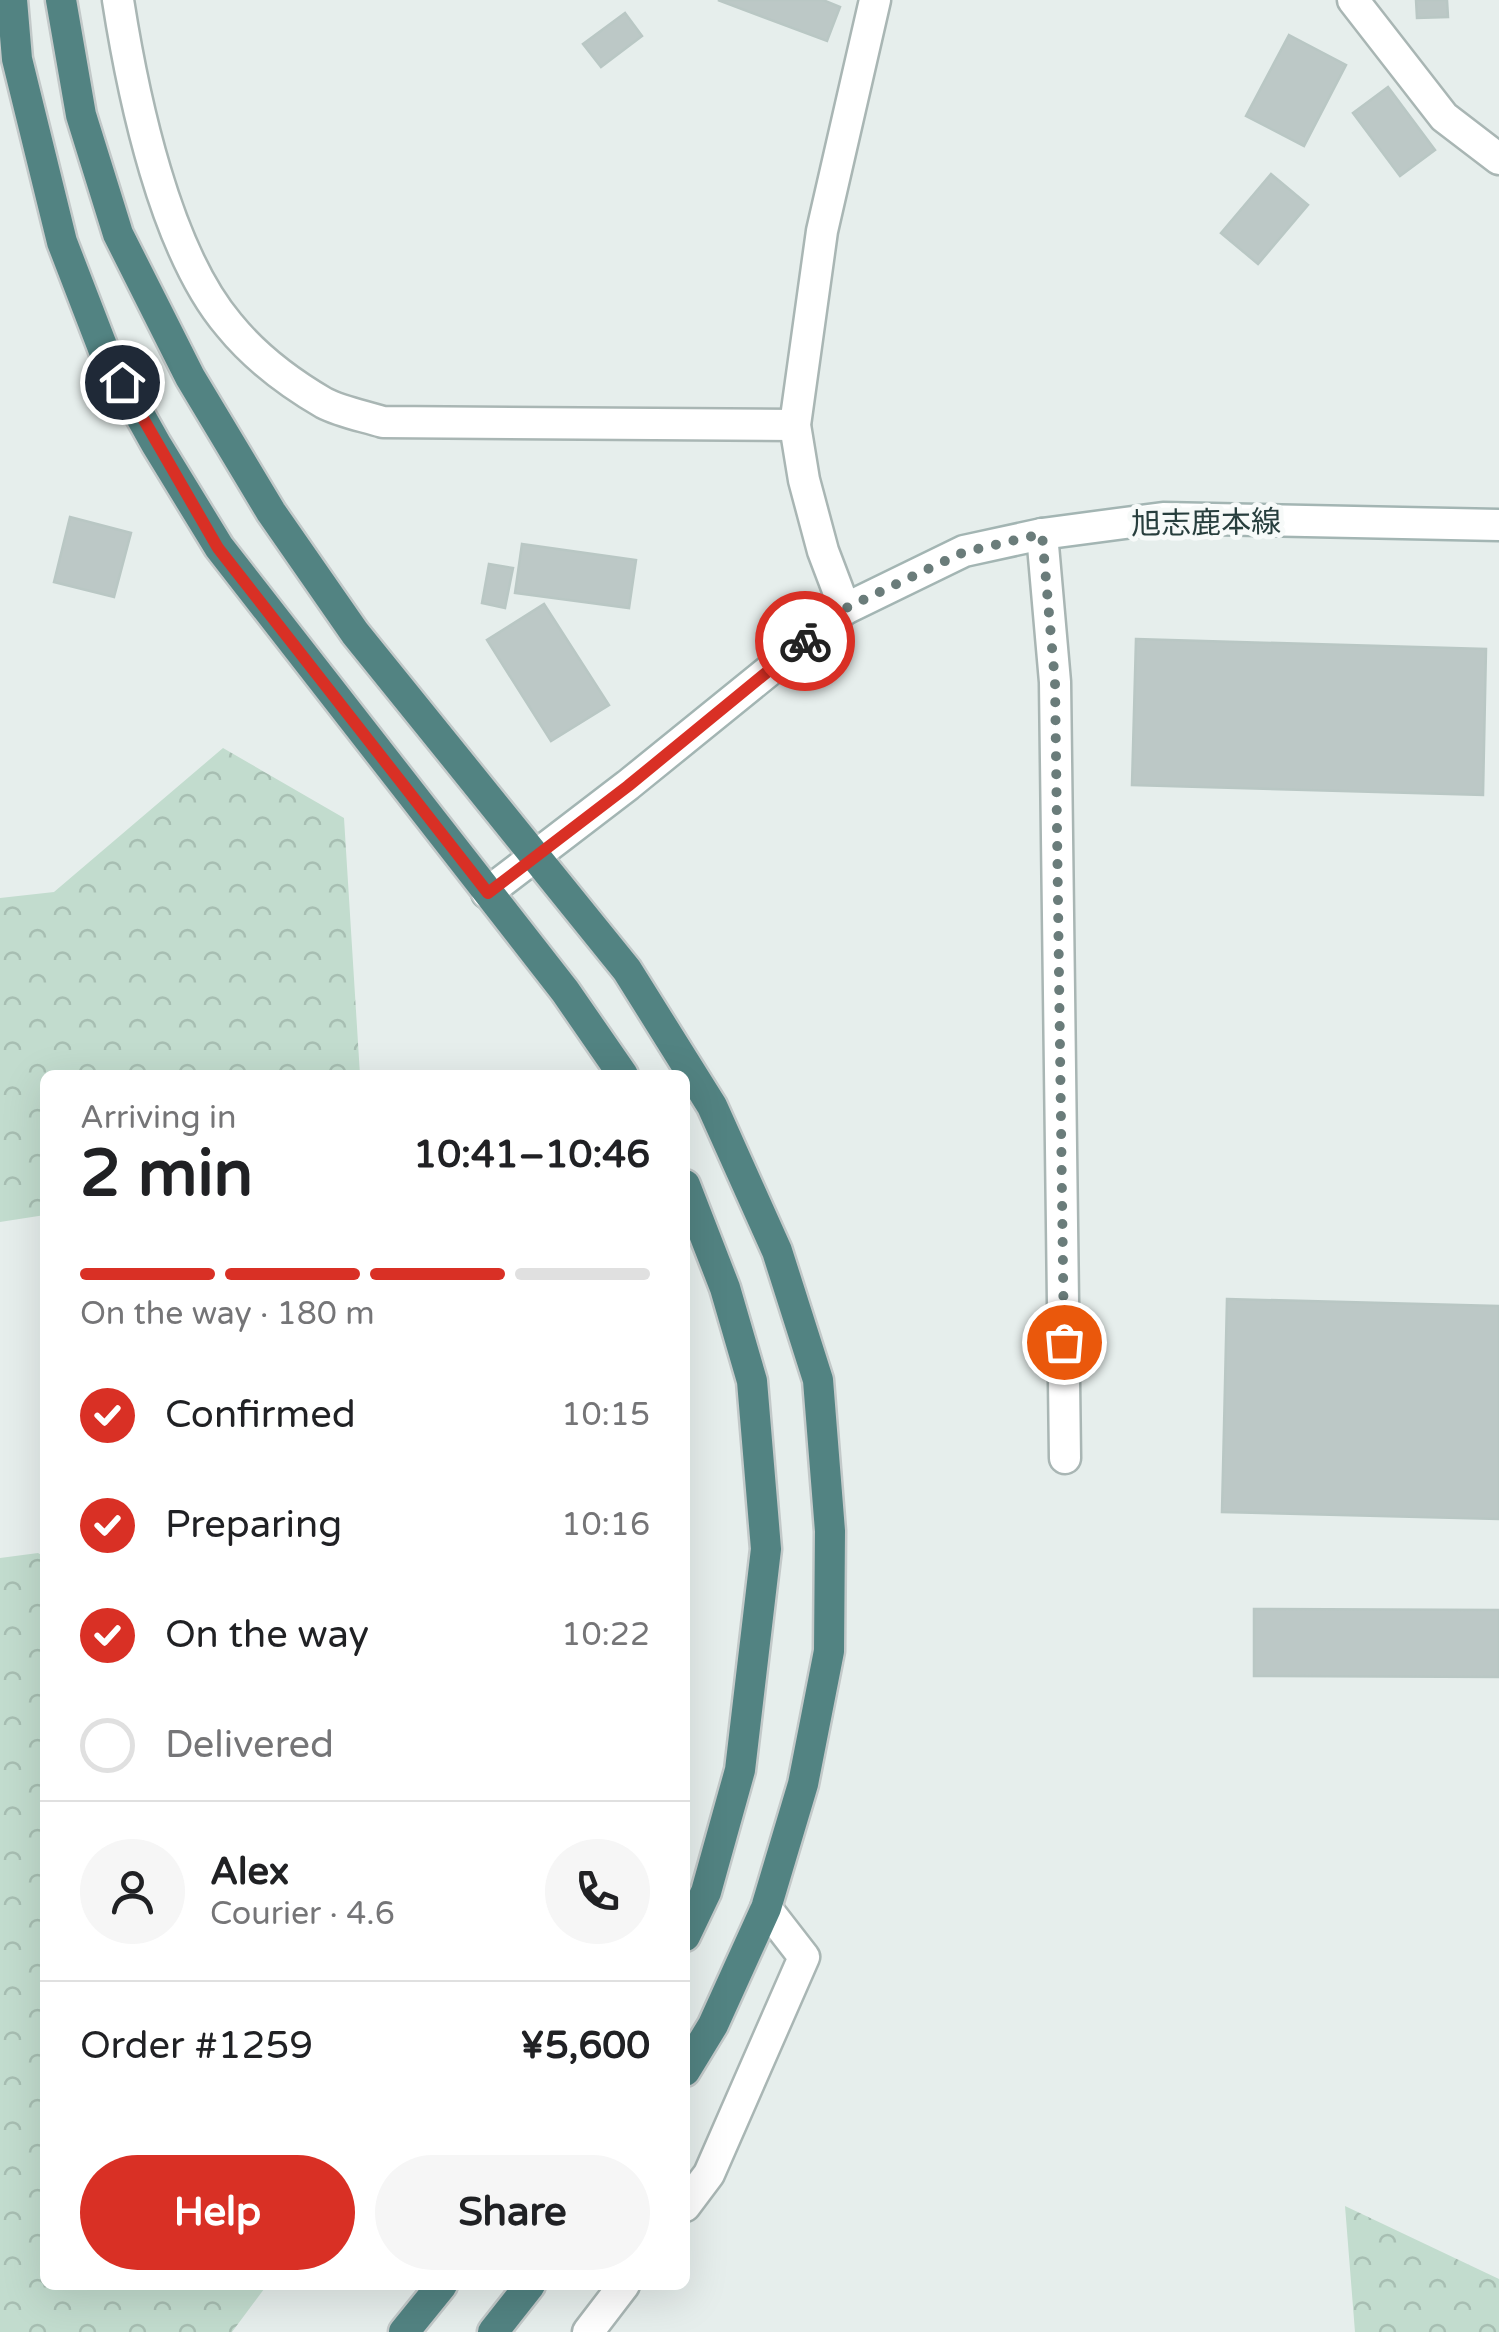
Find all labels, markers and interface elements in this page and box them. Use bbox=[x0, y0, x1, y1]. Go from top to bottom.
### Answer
pin bbox=[80, 340, 165, 425]
icon: home bbox=[95, 355, 150, 410]
street label: 旭志鹿本線 bbox=[1131, 504, 1281, 543]
courier bbox=[755, 591, 855, 691]
icon: bike bbox=[778, 614, 833, 669]
text: Arriving in bbox=[80, 1099, 237, 1137]
text: 10:41–10:46 bbox=[413, 1132, 650, 1178]
text: 2 min bbox=[80, 1135, 253, 1214]
text: On the way · 180 m bbox=[80, 1295, 375, 1333]
pin bbox=[1022, 1300, 1107, 1385]
icon: bag bbox=[1037, 1315, 1092, 1370]
icon: check bbox=[80, 1388, 135, 1443]
text: Confirmed bbox=[165, 1392, 356, 1438]
text: 10:15 bbox=[561, 1396, 650, 1434]
icon: check bbox=[80, 1498, 135, 1553]
text: Preparing bbox=[165, 1502, 342, 1548]
text: 10:16 bbox=[561, 1506, 650, 1544]
icon: check bbox=[80, 1608, 135, 1663]
text: On the way bbox=[165, 1612, 369, 1658]
text: 10:22 bbox=[561, 1616, 650, 1654]
text: Delivered bbox=[165, 1722, 334, 1768]
button: person bbox=[80, 1839, 185, 1944]
button: phone bbox=[545, 1839, 650, 1944]
text: Alex bbox=[210, 1849, 289, 1895]
text: Courier · 4.6 bbox=[210, 1895, 395, 1933]
text: Order #1259 bbox=[80, 2023, 313, 2069]
text: ¥5,600 bbox=[520, 2023, 650, 2069]
button: Help bbox=[80, 2155, 355, 2270]
button: Share bbox=[375, 2155, 650, 2270]

